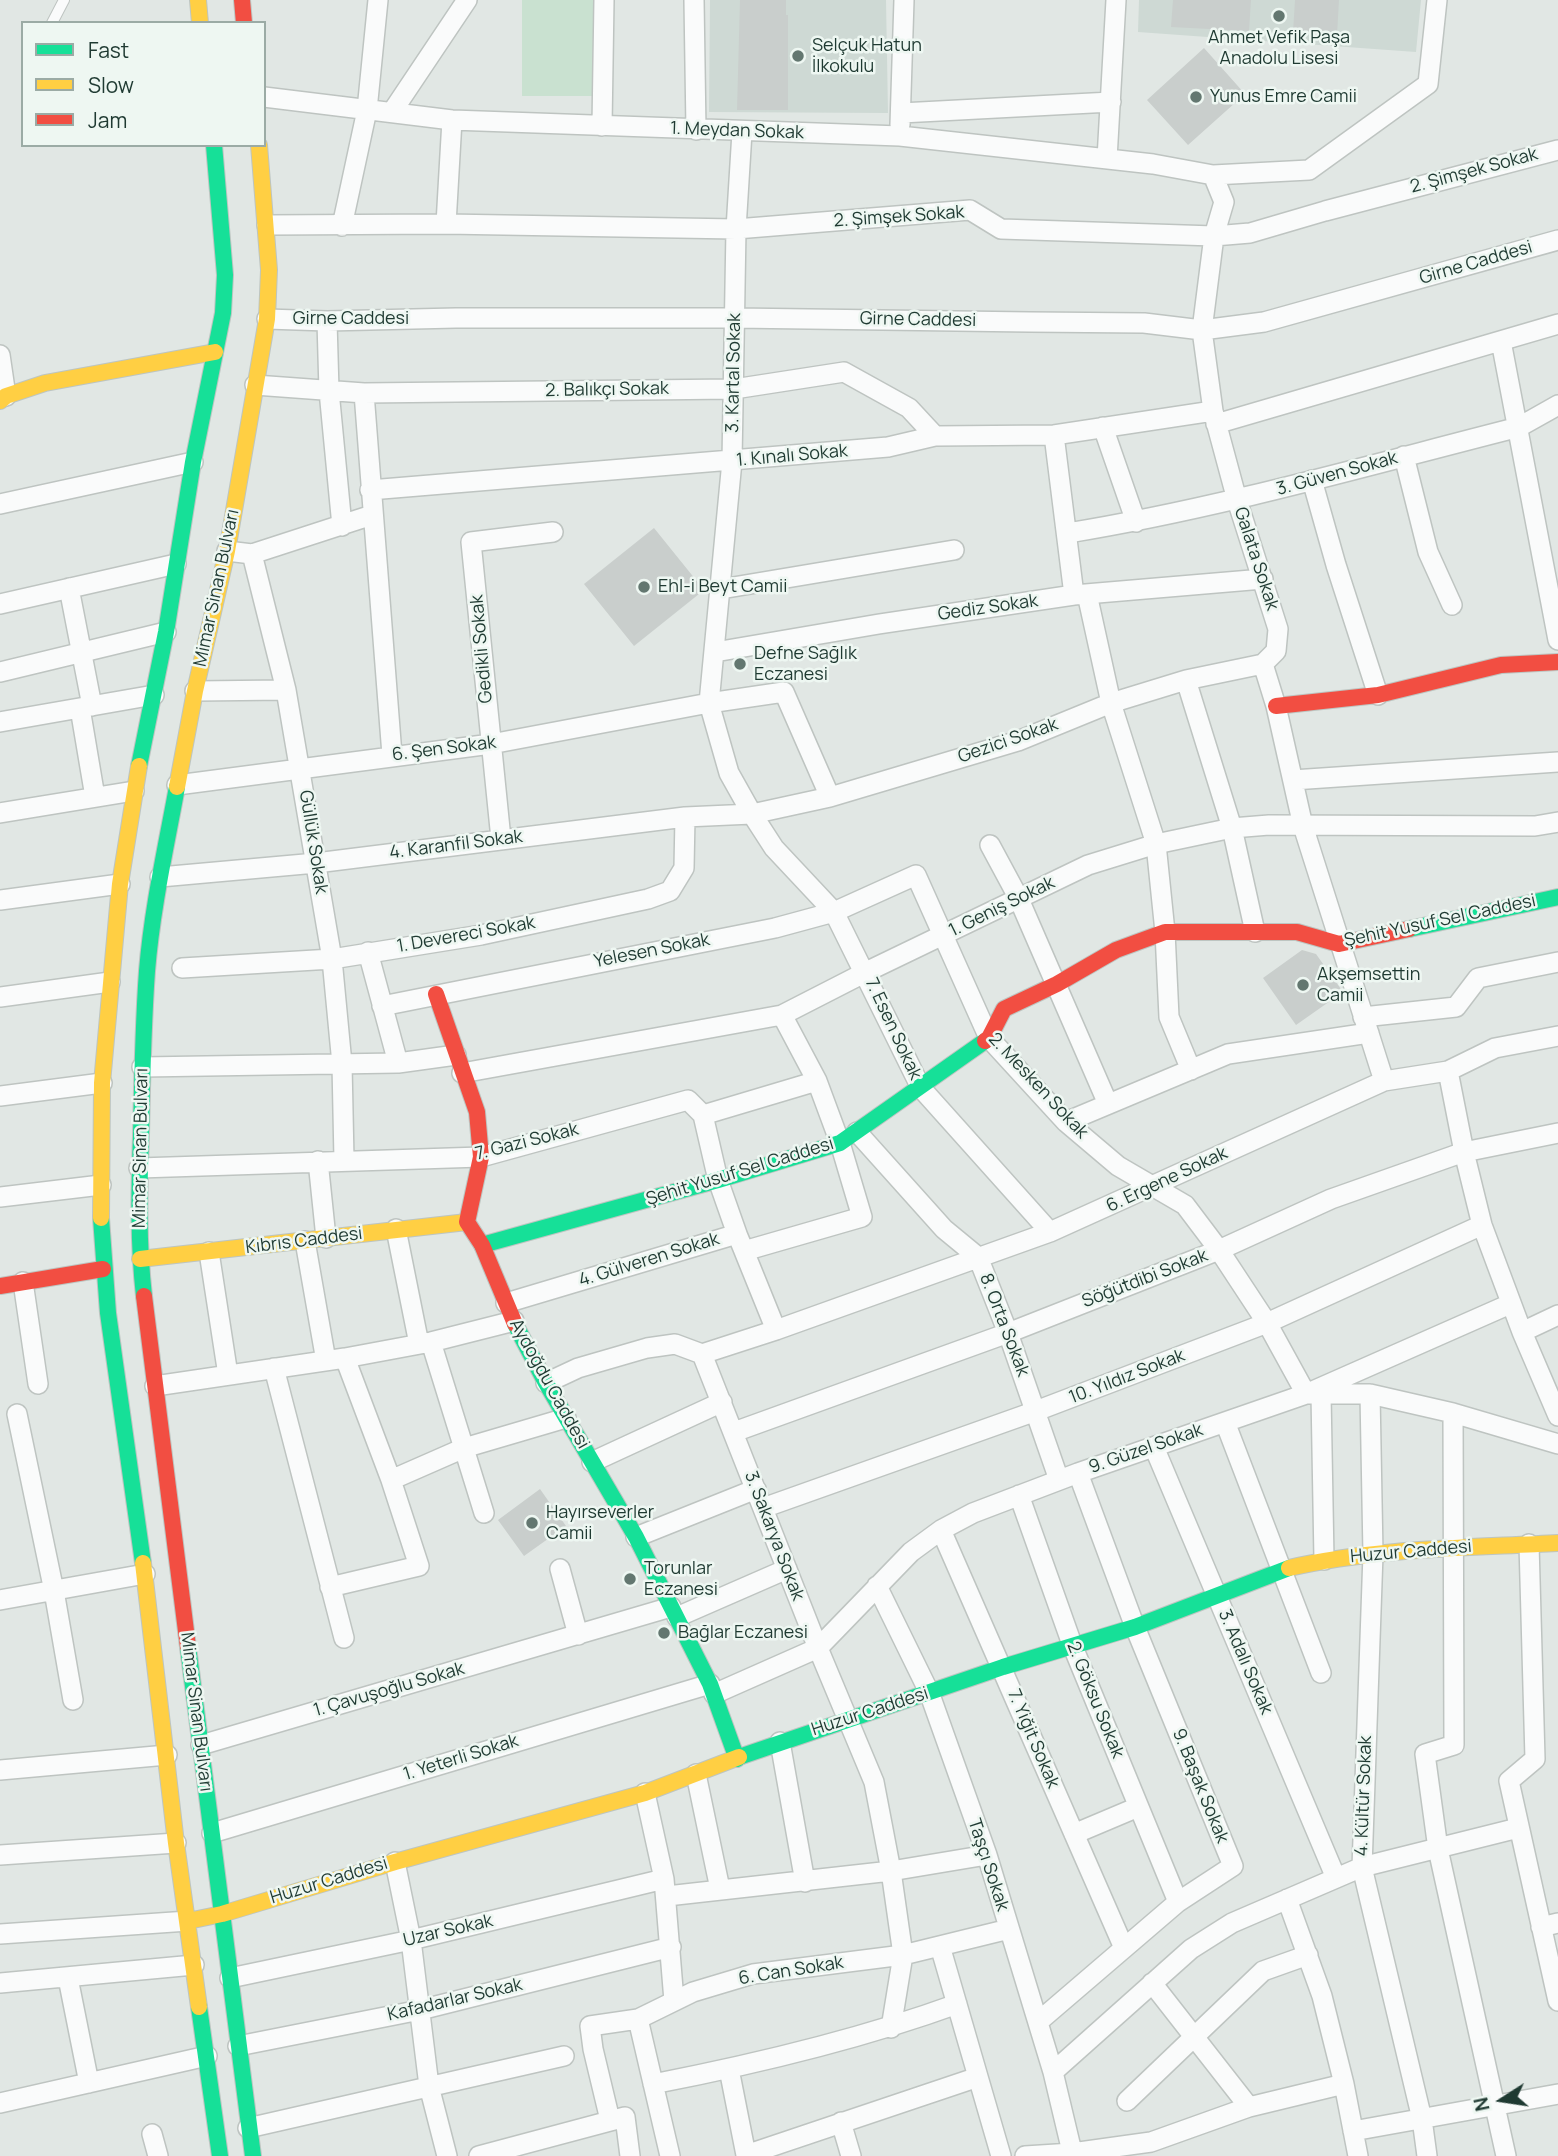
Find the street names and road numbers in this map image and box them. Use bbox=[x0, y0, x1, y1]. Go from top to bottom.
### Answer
street label: 1. Meydan Sokak bbox=[670, 118, 804, 144]
street label: 2. Şimşek Sokak bbox=[1408, 144, 1540, 198]
street label: 2. Şimşek Sokak bbox=[833, 202, 965, 232]
street label: Girne Caddesi bbox=[1417, 237, 1535, 289]
street label: Girne Caddesi bbox=[293, 308, 409, 330]
street label: Girne Caddesi bbox=[860, 308, 976, 332]
street label: 3. Kartal Sokak bbox=[722, 313, 746, 433]
street label: 2. Balıkçı Sokak bbox=[545, 378, 669, 402]
street label: 1. Kınalı Sokak bbox=[735, 440, 849, 472]
street label: 3. Güven Sokak bbox=[1274, 447, 1400, 501]
street label: Galata Sokak bbox=[1229, 505, 1283, 613]
street label: Mimar Sinan Bulvarı bbox=[190, 507, 244, 669]
street label: Gediz Sokak bbox=[937, 590, 1039, 626]
street label: Gedikli Sokak bbox=[467, 594, 497, 704]
street label: Gezici Sokak bbox=[955, 714, 1061, 768]
street label: 6. Şen Sokak bbox=[391, 732, 497, 766]
street label: Güllük Sokak bbox=[294, 789, 332, 895]
street label: 4. Karanfil Sokak bbox=[388, 826, 524, 864]
street label: 1. Geniş Sokak bbox=[946, 872, 1058, 942]
street label: Şehit Yusuf Sel Caddesi bbox=[1342, 890, 1538, 952]
street label: 1. Devereci Sokak bbox=[395, 912, 537, 958]
street label: Yelesen Sokak bbox=[592, 929, 712, 973]
street label: 7. Esen Sokak bbox=[860, 975, 926, 1083]
street label: 2. Mesken Sokak bbox=[984, 1029, 1092, 1143]
street label: Mimar Sinan Bulvarı bbox=[129, 1068, 153, 1228]
street label: 7. Gazi Sokak bbox=[473, 1119, 581, 1165]
street label: Şehit Yusuf Sel Caddesi bbox=[643, 1133, 837, 1211]
street label: 6. Ergene Sokak bbox=[1103, 1143, 1231, 1217]
street label: Kıbrıs Caddesi bbox=[244, 1223, 364, 1259]
street label: 4. Gülveren Sokak bbox=[576, 1228, 722, 1292]
street label: Söğütdibi Sokak bbox=[1079, 1245, 1211, 1313]
street label: 8. Orta Sokak bbox=[974, 1270, 1034, 1380]
street label: Aydoğdu Caddesi bbox=[504, 1315, 594, 1453]
street label: 10. Yıldız Sokak bbox=[1066, 1345, 1188, 1409]
street label: 9. Güzel Sokak bbox=[1086, 1419, 1206, 1479]
street label: 3. Sakarya Sokak bbox=[739, 1468, 809, 1604]
street label: Huzur Caddesi bbox=[1349, 1536, 1473, 1568]
street label: 3. Adalı Sokak bbox=[1213, 1606, 1277, 1718]
street label: Mimar Sinan Bulvarı bbox=[176, 1631, 216, 1793]
street label: 2. Göksu Sokak bbox=[1062, 1639, 1128, 1761]
street label: 1. Çavuşoğlu Sokak bbox=[311, 1658, 467, 1722]
street label: Huzur Caddesi bbox=[809, 1683, 931, 1741]
street label: 7. Yiğit Sokak bbox=[1002, 1686, 1064, 1792]
street label: 9. Başak Sokak bbox=[1167, 1726, 1233, 1846]
street label: 1. Yeterli Sokak bbox=[401, 1730, 521, 1786]
street label: 4. Kültür Sokak bbox=[1351, 1735, 1377, 1857]
street label: Taşçı Sokak bbox=[963, 1816, 1013, 1914]
street label: Huzur Caddesi bbox=[268, 1853, 390, 1909]
street label: Uzar Sokak bbox=[401, 1910, 495, 1952]
street label: 6. Can Sokak bbox=[737, 1952, 845, 1990]
street label: Kafadarlar Sokak bbox=[385, 1974, 525, 2026]

